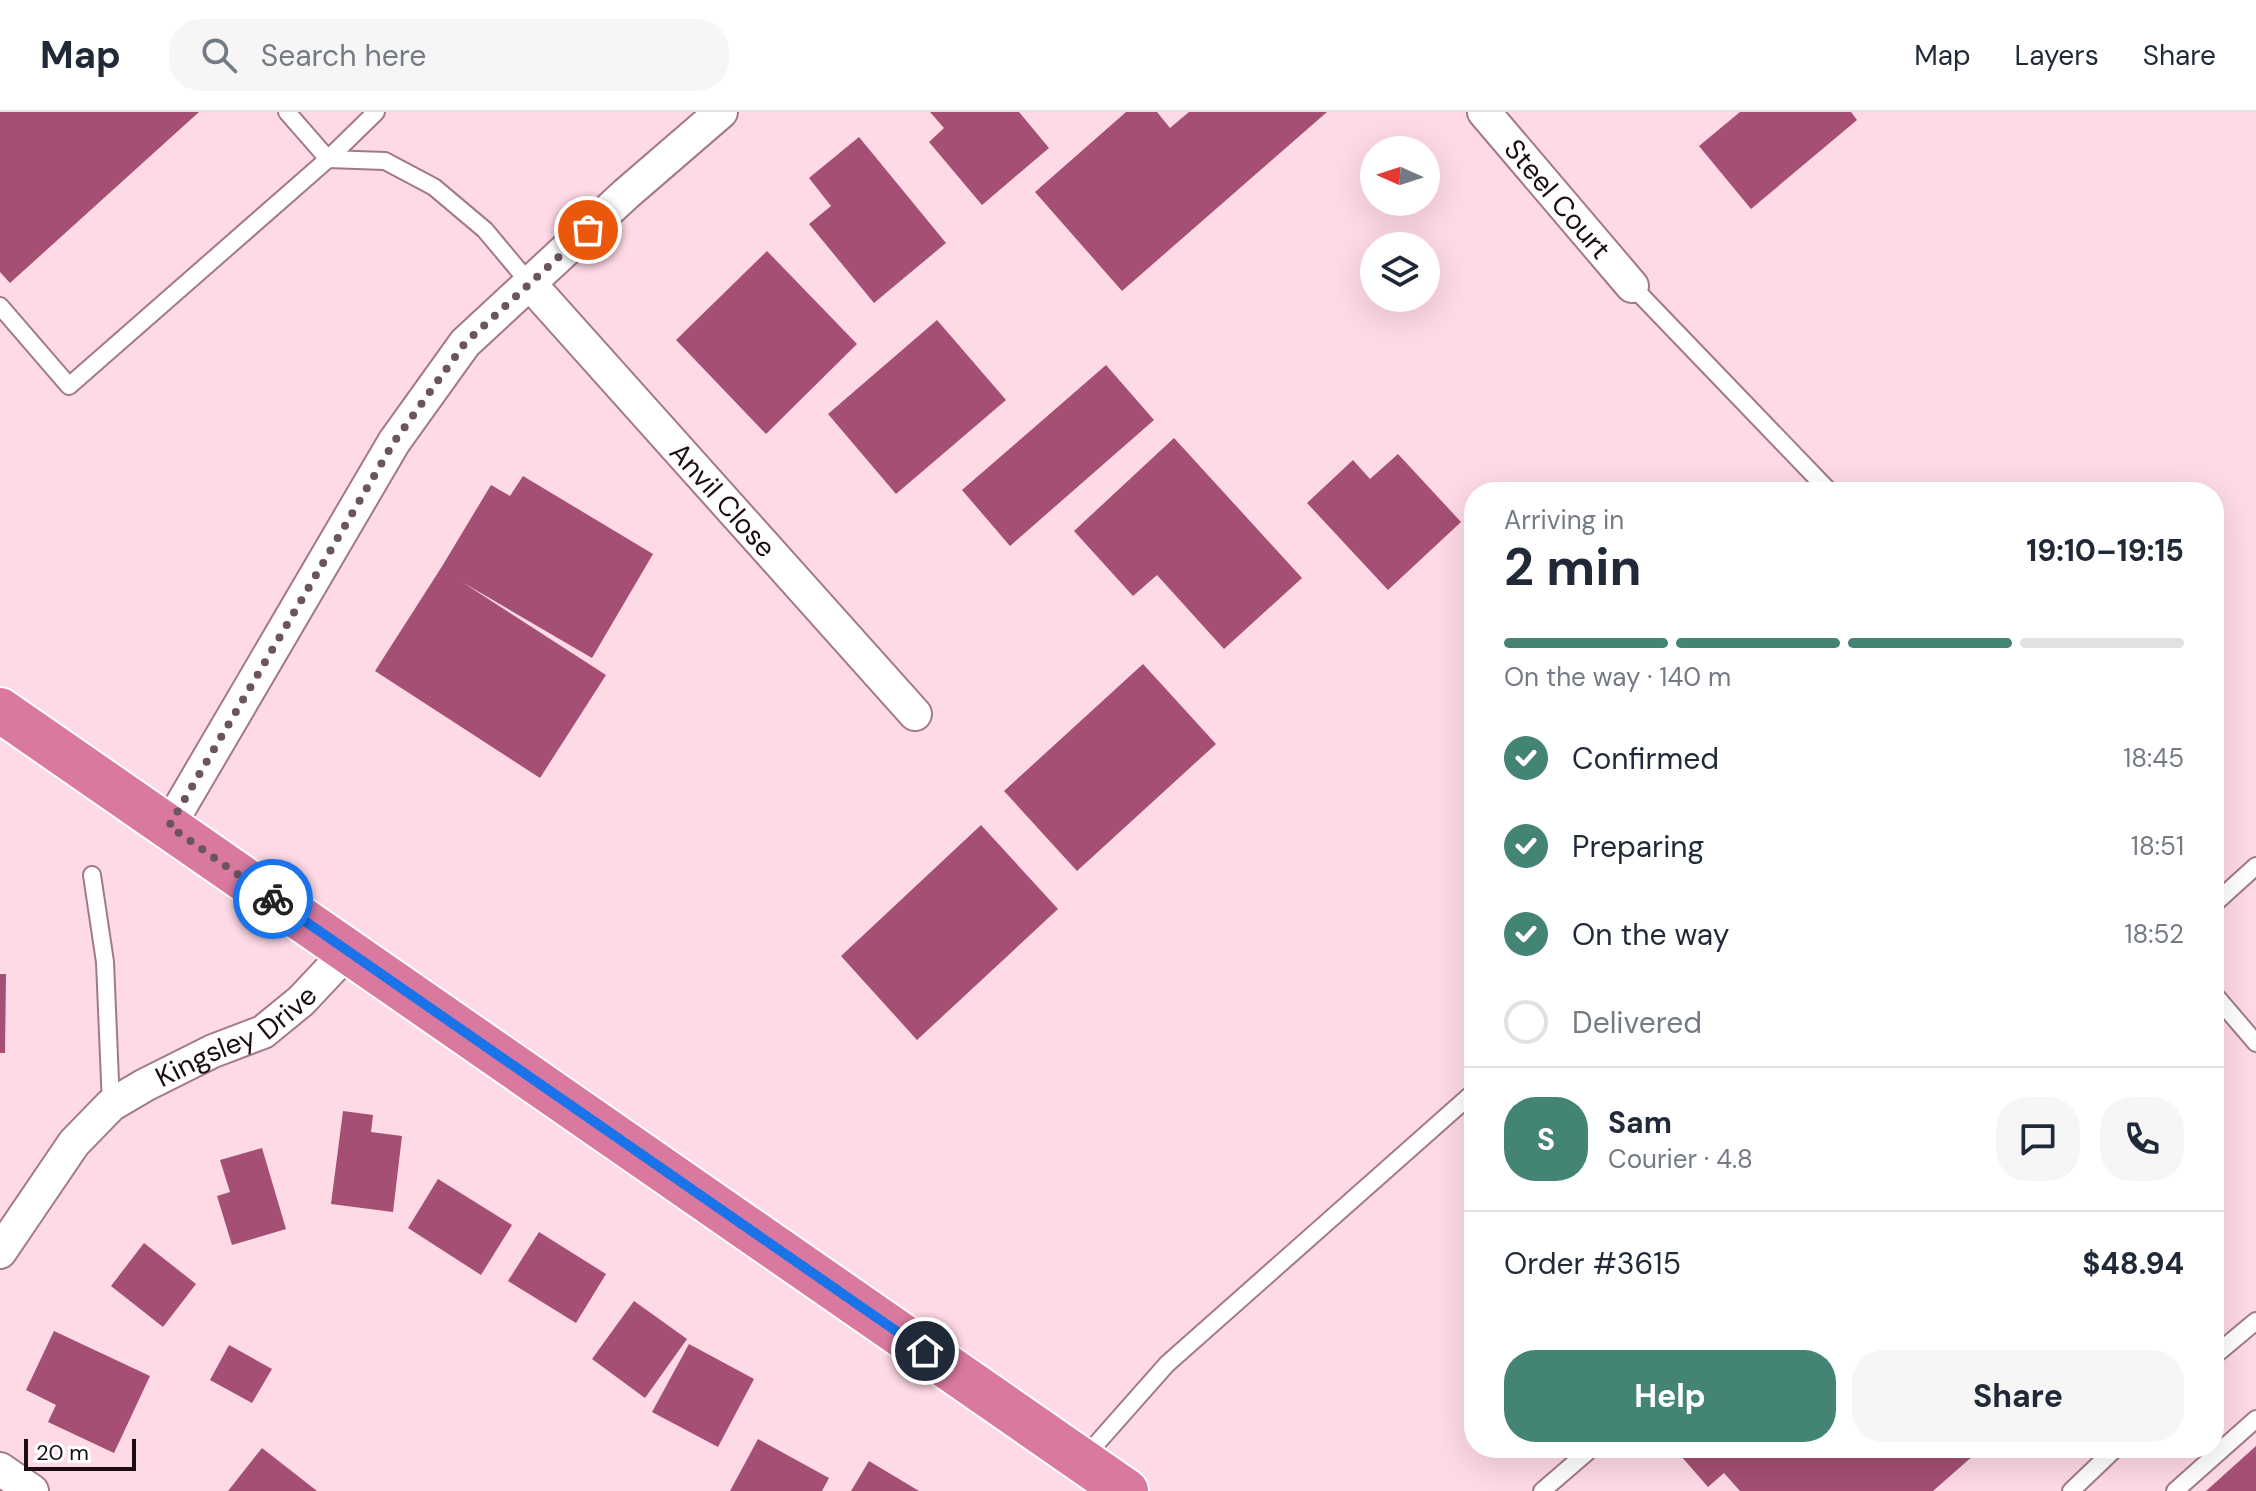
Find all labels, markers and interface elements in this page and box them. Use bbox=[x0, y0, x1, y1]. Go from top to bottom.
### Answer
search box bbox=[169, 19, 729, 91]
text: Map bbox=[40, 30, 121, 80]
icon: search bbox=[197, 33, 241, 77]
text: Search here bbox=[261, 36, 426, 75]
text: Map bbox=[1914, 37, 1971, 74]
text: Layers bbox=[2015, 37, 2099, 74]
text: Share bbox=[2143, 37, 2216, 74]
street label: Steel Court bbox=[1496, 131, 1619, 267]
north arrow bbox=[1360, 136, 1440, 216]
map controls bbox=[1360, 136, 1440, 312]
pin bbox=[554, 196, 622, 264]
icon: bag bbox=[566, 208, 610, 252]
button: layers bbox=[1360, 232, 1440, 312]
street label: Anvil Close bbox=[661, 434, 784, 565]
text: Arriving in bbox=[1504, 503, 1624, 537]
text: 19:10–19:15 bbox=[2026, 531, 2184, 570]
text: 2 min bbox=[1504, 533, 1642, 601]
text: On the way · 140 m bbox=[1504, 660, 1731, 694]
icon: check bbox=[1504, 736, 1548, 780]
text: Confirmed bbox=[1572, 739, 1719, 778]
text: 18:45 bbox=[2123, 741, 2184, 775]
icon: check bbox=[1504, 824, 1548, 868]
text: Preparing bbox=[1572, 827, 1704, 866]
text: 18:51 bbox=[2131, 829, 2184, 863]
courier bbox=[233, 859, 313, 939]
icon: bike bbox=[251, 877, 295, 921]
icon: check bbox=[1504, 912, 1548, 956]
text: On the way bbox=[1572, 915, 1729, 954]
text: 18:52 bbox=[2124, 917, 2184, 951]
street label: Kingsley Drive bbox=[149, 978, 325, 1096]
text: Delivered bbox=[1572, 1003, 1702, 1042]
button: chat bbox=[1996, 1097, 2080, 1181]
button: phone bbox=[2100, 1097, 2184, 1181]
text: Sam bbox=[1608, 1103, 1672, 1142]
text: S bbox=[1537, 1120, 1555, 1159]
text: Courier · 4.8 bbox=[1608, 1142, 1753, 1176]
text: Order #3615 bbox=[1504, 1244, 1681, 1283]
text: $48.94 bbox=[2082, 1244, 2184, 1283]
pin bbox=[891, 1317, 959, 1385]
icon: home bbox=[903, 1329, 947, 1373]
button: Help bbox=[1504, 1350, 1836, 1442]
button: Share bbox=[1852, 1350, 2184, 1442]
scale bar bbox=[24, 1435, 136, 1471]
text: 20 m bbox=[36, 1438, 89, 1467]

